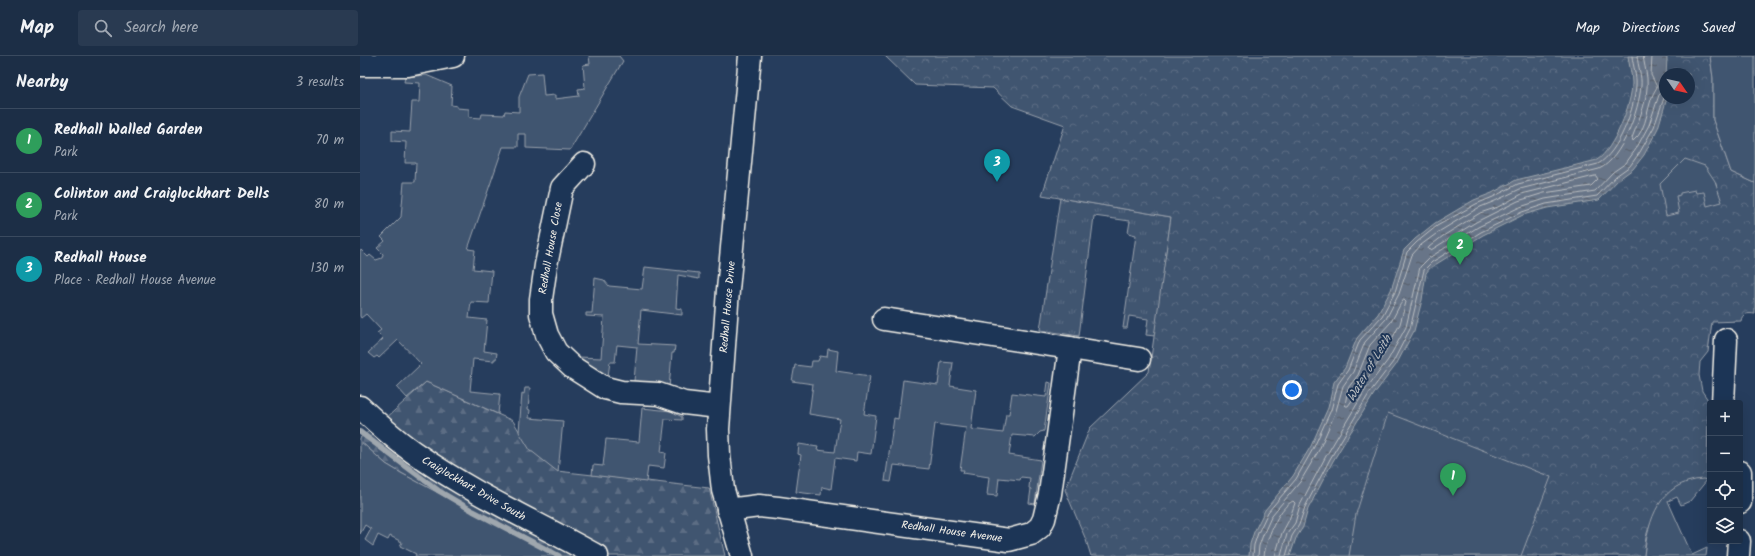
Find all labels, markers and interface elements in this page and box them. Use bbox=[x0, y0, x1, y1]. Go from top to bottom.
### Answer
search box bbox=[78, 10, 358, 46]
text: Map bbox=[20, 13, 54, 43]
text: Search here bbox=[124, 16, 198, 40]
icon: search bbox=[92, 17, 114, 39]
text: Map bbox=[1575, 17, 1600, 39]
text: Directions bbox=[1622, 17, 1680, 39]
text: Saved bbox=[1702, 17, 1735, 39]
north arrow bbox=[1659, 68, 1695, 104]
text: Nearby bbox=[16, 69, 68, 96]
text: 3 results bbox=[296, 72, 344, 93]
text: Redhall Walled Garden bbox=[54, 118, 203, 142]
text: 1 bbox=[27, 130, 31, 151]
text: 70 m bbox=[316, 130, 344, 151]
text: Park bbox=[54, 142, 78, 163]
pin: 3 bbox=[984, 149, 1010, 182]
text: Colinton and Craiglockhart Dells bbox=[54, 182, 269, 206]
text: 2 bbox=[25, 194, 33, 215]
text: 80 m bbox=[314, 194, 344, 215]
street label: Redhall House Close bbox=[534, 201, 568, 296]
text: Park bbox=[54, 206, 78, 227]
pin: 2 bbox=[1447, 232, 1473, 265]
text: Redhall House bbox=[54, 246, 147, 270]
text: 3 bbox=[25, 258, 33, 279]
text: 130 m bbox=[310, 258, 344, 279]
street label: Redhall House Drive bbox=[715, 260, 741, 354]
text: Place · Redhall House Avenue bbox=[54, 270, 216, 291]
water label: Water of Leith bbox=[1342, 330, 1398, 405]
your location bbox=[1282, 380, 1302, 400]
map controls bbox=[1707, 400, 1743, 544]
button: + bbox=[1707, 400, 1743, 436]
button: − bbox=[1707, 436, 1743, 472]
street label: Craiglockhart Drive South bbox=[418, 452, 529, 526]
pin: 1 bbox=[1440, 463, 1466, 496]
button: locate bbox=[1707, 472, 1743, 508]
button: layers bbox=[1707, 508, 1743, 544]
street label: Redhall House Avenue bbox=[900, 516, 1004, 548]

